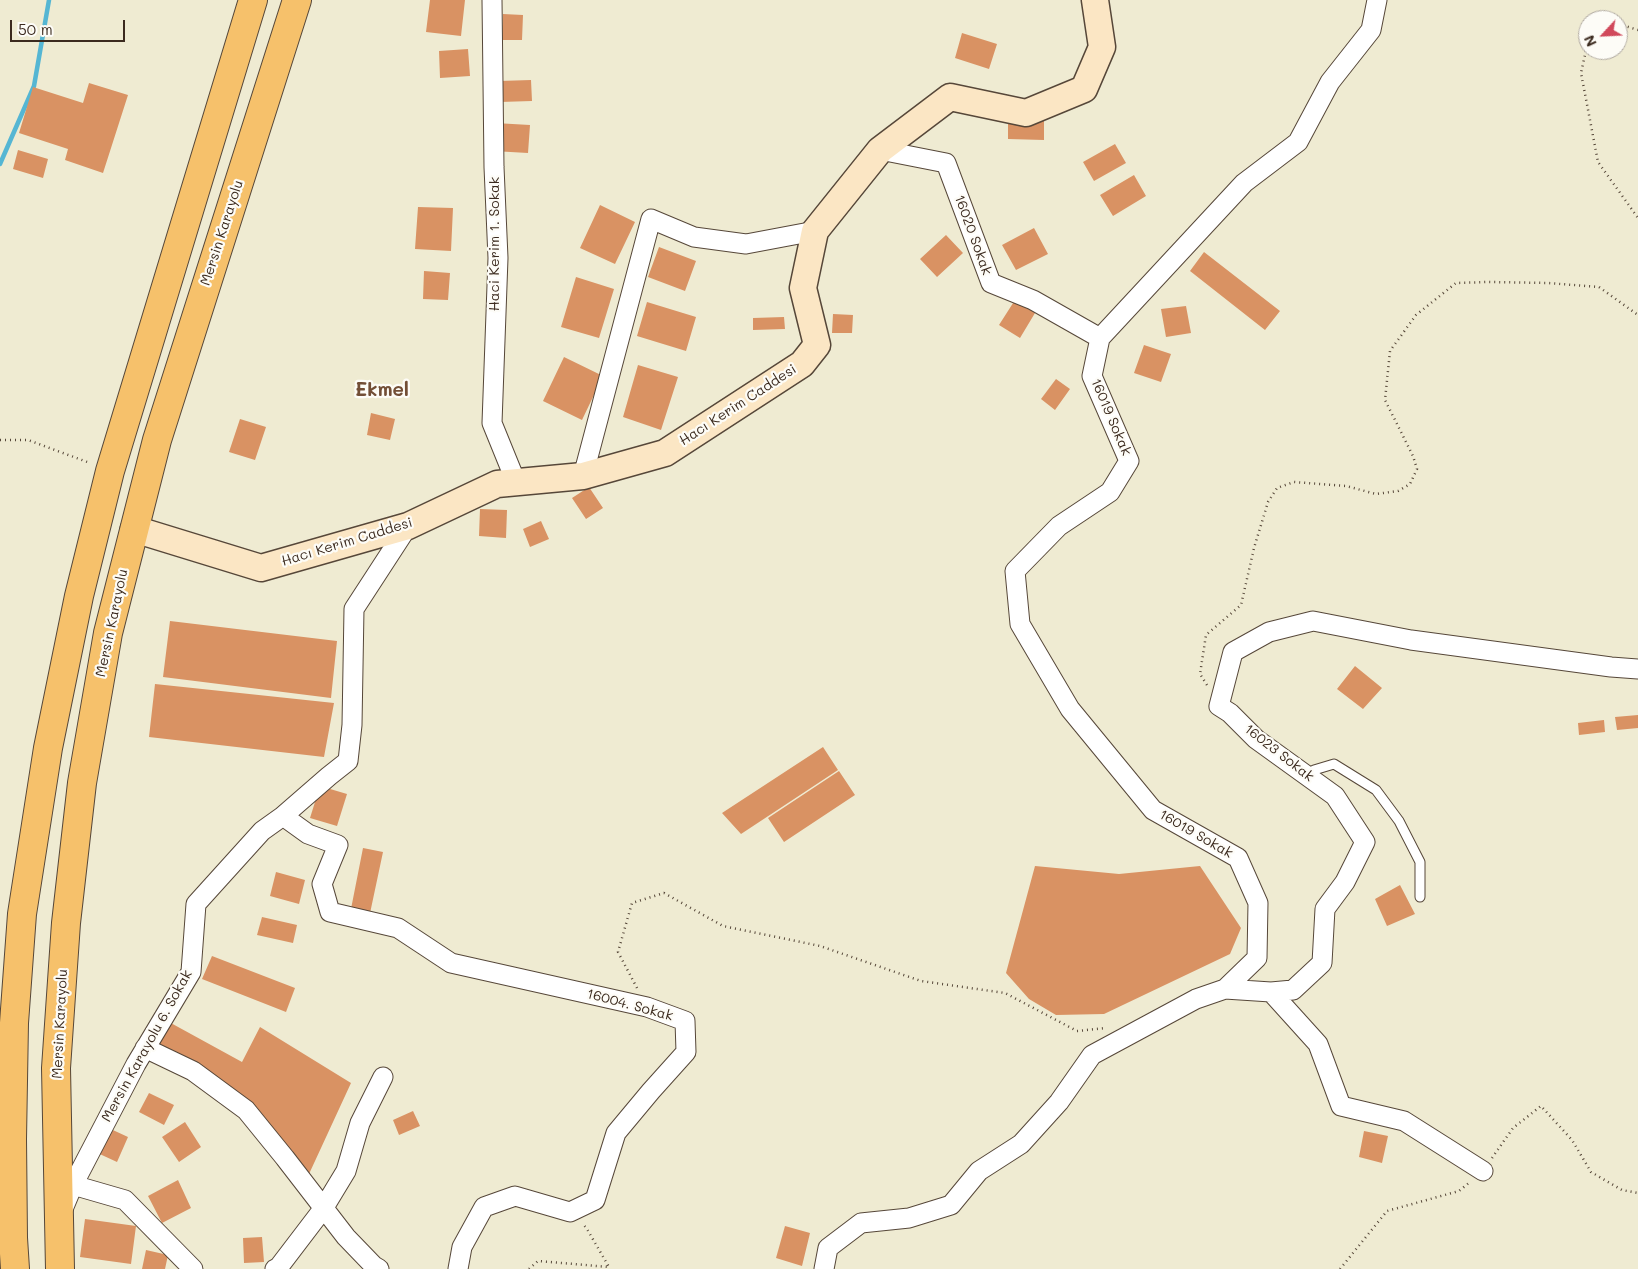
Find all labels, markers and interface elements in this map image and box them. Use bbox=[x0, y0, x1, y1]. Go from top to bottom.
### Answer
scale bar bbox=[12, 10, 128, 42]
north arrow bbox=[1578, 10, 1628, 60]
text: 50 m bbox=[18, 19, 53, 39]
text: N bbox=[1579, 32, 1601, 50]
street label: Haci Kerim 1. Sokak bbox=[487, 177, 503, 311]
street label: Mersin Karayolu bbox=[197, 178, 247, 288]
street label: 16020 Sokak bbox=[951, 193, 995, 277]
street label: Hacı Kerim Caddesi bbox=[676, 361, 800, 449]
street label: 16019 Sokak bbox=[1087, 376, 1135, 458]
district label: Ekmel bbox=[355, 379, 409, 401]
street label: Hacı Kerim Caddesi bbox=[279, 514, 415, 570]
street label: Mersin Karayolu bbox=[92, 567, 132, 679]
street label: 16023 Sokak bbox=[1241, 721, 1317, 785]
street label: 16019 Sokak bbox=[1156, 806, 1236, 862]
street label: Mersin Karayolu 6. Sokak bbox=[98, 967, 196, 1125]
street label: Mersin Karayolu bbox=[49, 969, 71, 1079]
street label: 16004. Sokak bbox=[585, 985, 675, 1025]

